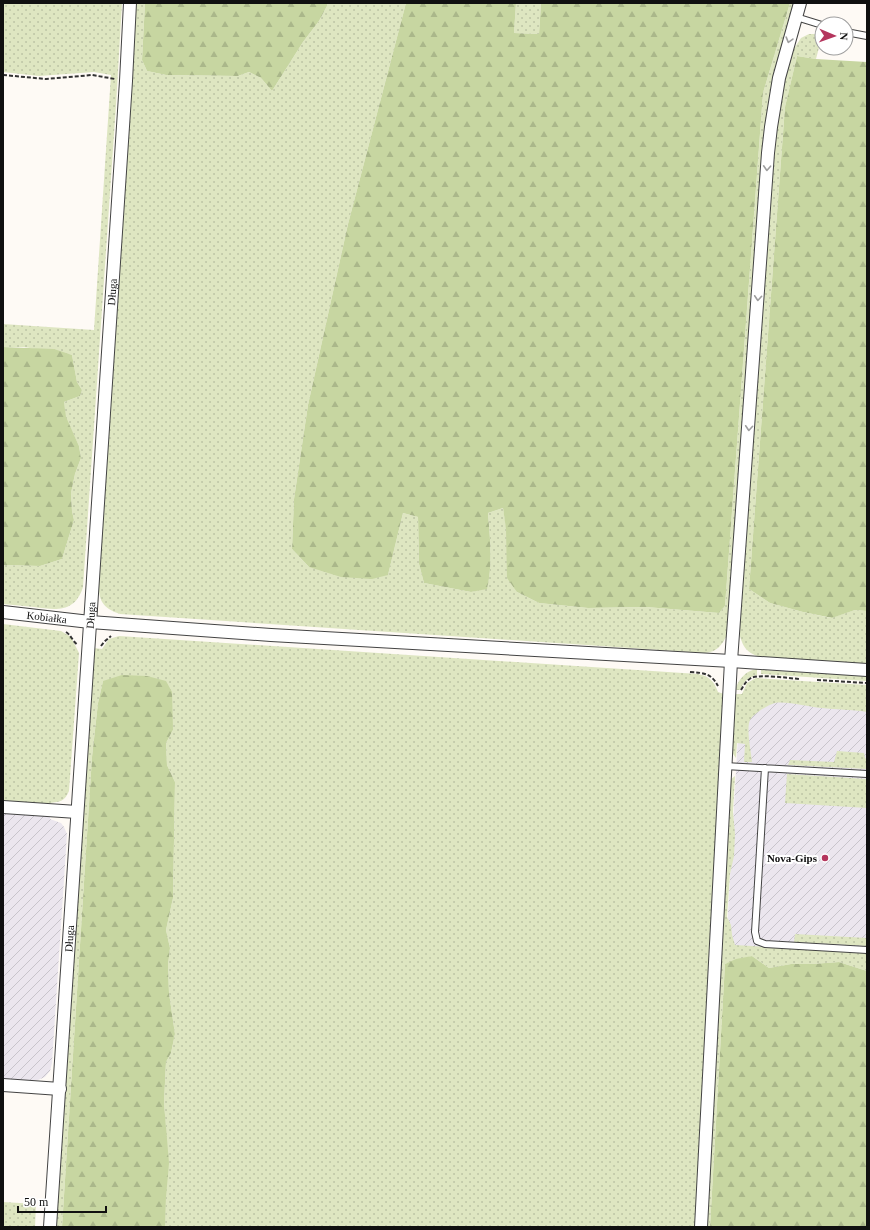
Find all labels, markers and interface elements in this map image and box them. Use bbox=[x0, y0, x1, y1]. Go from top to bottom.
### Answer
north arrow bbox=[814, 16, 854, 56]
text: N bbox=[838, 32, 850, 41]
one-way arrow bbox=[785, 37, 794, 44]
one-way arrow bbox=[763, 165, 772, 171]
street label: Długa bbox=[105, 278, 119, 306]
one-way arrow bbox=[754, 295, 763, 301]
one-way arrow bbox=[744, 424, 753, 431]
street label: Długa bbox=[84, 601, 97, 629]
street label: Kobiałka bbox=[26, 609, 68, 625]
place label: Nova-Gips bbox=[767, 852, 818, 864]
marker: Nova-Gips bbox=[820, 853, 830, 863]
street label: Długa bbox=[62, 925, 76, 952]
scale bar bbox=[18, 1188, 106, 1214]
text: 50 m bbox=[24, 1195, 49, 1209]

